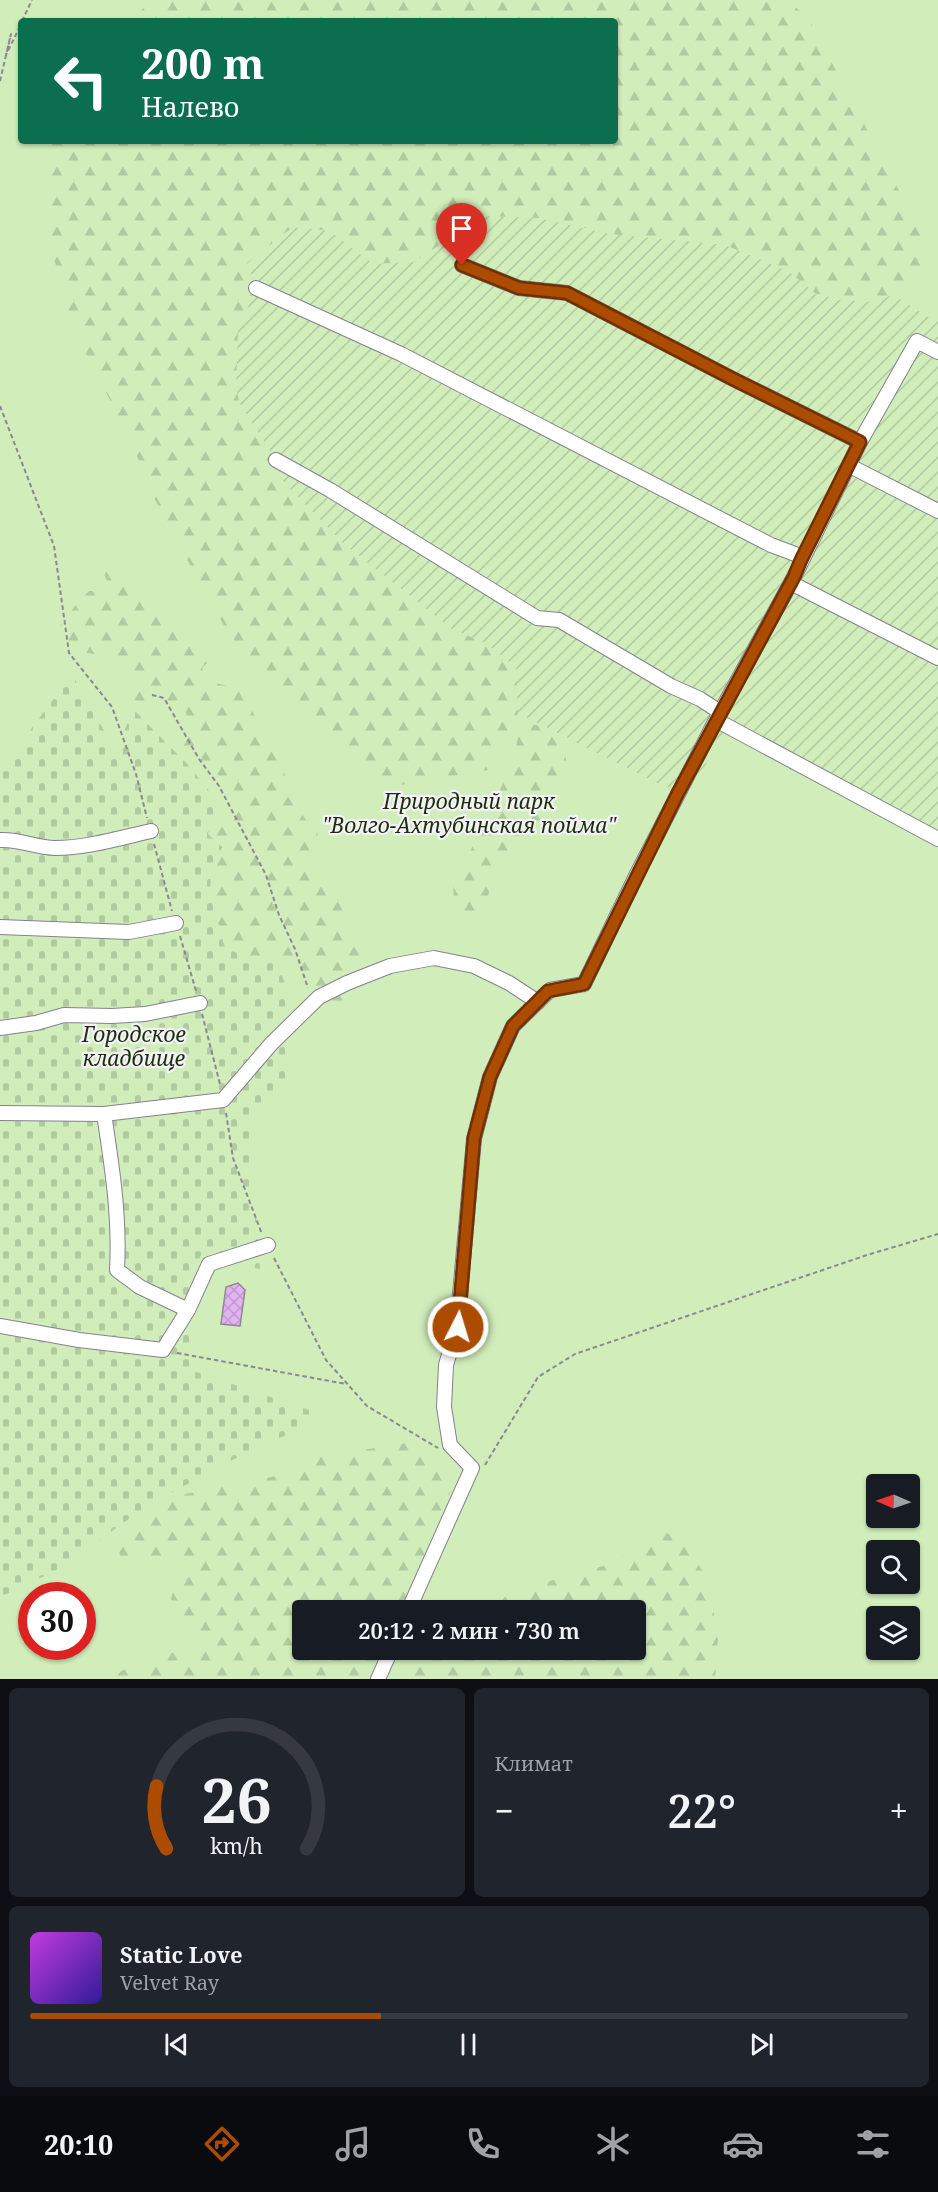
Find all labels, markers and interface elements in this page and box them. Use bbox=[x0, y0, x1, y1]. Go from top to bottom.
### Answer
text: 200 m bbox=[141, 34, 265, 91]
icon: left bbox=[42, 42, 120, 120]
text: Налево bbox=[141, 88, 239, 125]
pin bbox=[436, 203, 487, 265]
icon: arrive bbox=[445, 212, 478, 245]
park label: Природный парк "Волго-Ахтубинская пойма" bbox=[322, 787, 618, 839]
park label: Городское кладбище bbox=[81, 1020, 186, 1072]
position arrow bbox=[426, 1295, 490, 1359]
north arrow bbox=[866, 1474, 920, 1528]
map controls bbox=[866, 1474, 920, 1660]
button: search bbox=[866, 1540, 920, 1594]
speed limit sign: 30 bbox=[18, 1582, 96, 1660]
button: layers bbox=[866, 1606, 920, 1660]
text: 20:12 · 2 мин · 730 m bbox=[358, 1615, 580, 1645]
text: Климат bbox=[495, 1750, 573, 1777]
text: 26 bbox=[201, 1756, 272, 1841]
text: 22° bbox=[667, 1780, 736, 1841]
text: − bbox=[495, 1788, 514, 1833]
text: + bbox=[890, 1788, 908, 1833]
text: km/h bbox=[210, 1832, 263, 1861]
text: Static Love bbox=[120, 1939, 243, 1969]
text: Velvet Ray bbox=[120, 1969, 219, 1996]
icon: previous bbox=[160, 2028, 193, 2061]
icon: pause bbox=[452, 2028, 485, 2061]
icon: next bbox=[745, 2028, 778, 2061]
icon: directions bbox=[201, 2123, 243, 2165]
icon: music bbox=[332, 2123, 374, 2165]
icon: phone bbox=[462, 2123, 504, 2165]
icon: climate bbox=[592, 2123, 634, 2165]
icon: car bbox=[722, 2123, 764, 2165]
icon: filters bbox=[852, 2123, 894, 2165]
text: 20:10 bbox=[44, 2126, 113, 2163]

